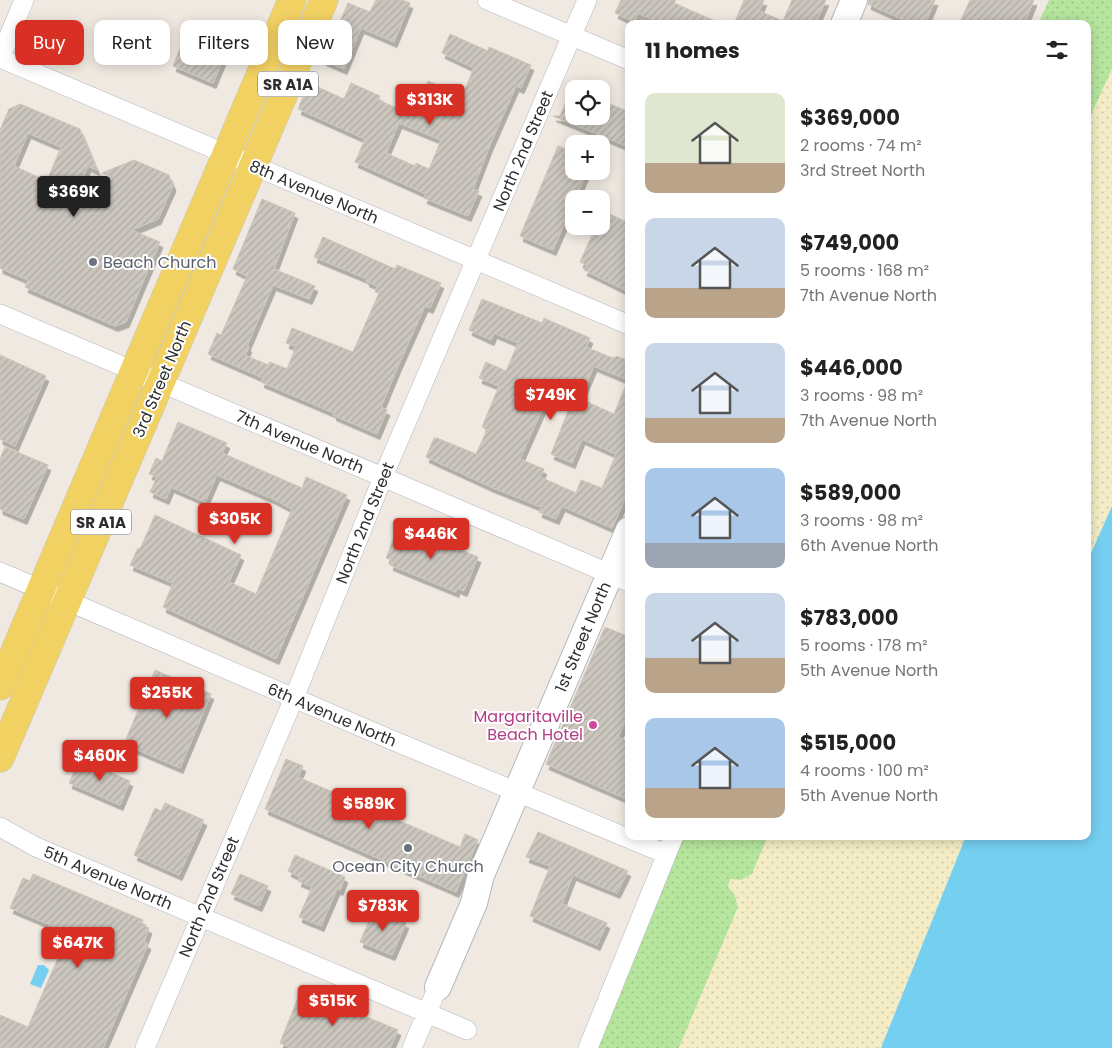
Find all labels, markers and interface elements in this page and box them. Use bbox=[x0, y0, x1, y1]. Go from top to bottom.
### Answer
chip: Buy bbox=[15, 20, 84, 65]
chip: Rent bbox=[94, 20, 170, 65]
chip: Filters bbox=[180, 20, 268, 65]
chip: New bbox=[278, 20, 352, 65]
text: 11 homes bbox=[645, 36, 740, 65]
icon: filters bbox=[1043, 36, 1071, 64]
road number: SR A1A bbox=[258, 72, 318, 96]
map controls bbox=[565, 80, 610, 235]
button: locate bbox=[565, 80, 610, 125]
pin: $313K bbox=[395, 84, 465, 126]
street label: North 2nd Street bbox=[487, 87, 559, 215]
text: $313K bbox=[406, 88, 454, 111]
text: $369,000 bbox=[800, 103, 900, 132]
icon: home bbox=[685, 113, 745, 173]
text: 2 rooms · 74 m² bbox=[800, 134, 922, 157]
button: + bbox=[565, 135, 610, 180]
street label: 8th Avenue North bbox=[246, 154, 382, 230]
text: 3rd Street North bbox=[800, 159, 925, 182]
pin: $369K bbox=[39, 176, 109, 218]
text: $369K bbox=[48, 180, 100, 203]
button: − bbox=[565, 190, 610, 235]
text: $749,000 bbox=[800, 228, 899, 257]
icon: home bbox=[685, 238, 745, 298]
place label: Beach Church bbox=[103, 251, 217, 274]
marker: Beach Church bbox=[87, 256, 99, 268]
text: 5 rooms · 168 m² bbox=[800, 259, 929, 282]
text: 7th Avenue North bbox=[800, 284, 937, 307]
street label: 3rd Street North bbox=[127, 317, 197, 441]
text: $446,000 bbox=[800, 353, 903, 382]
icon: home bbox=[685, 363, 745, 423]
pin: $749K bbox=[516, 378, 586, 421]
text: $749K bbox=[526, 383, 576, 406]
text: 3 rooms · 98 m² bbox=[800, 384, 923, 407]
street label: 7th Avenue North bbox=[232, 405, 368, 479]
text: 7th Avenue North bbox=[800, 409, 937, 432]
street label: North 2nd Street bbox=[330, 459, 400, 587]
text: $589,000 bbox=[800, 478, 901, 507]
icon: home bbox=[685, 488, 745, 548]
pin: $305K bbox=[200, 502, 270, 545]
text: $305K bbox=[209, 507, 261, 530]
text: 3 rooms · 98 m² bbox=[800, 509, 923, 532]
road number: SR A1A bbox=[71, 510, 131, 534]
pin: $446K bbox=[396, 518, 466, 560]
text: $446K bbox=[404, 522, 458, 545]
text: 6th Avenue North bbox=[800, 534, 938, 557]
street label: 1st Street North bbox=[549, 578, 617, 696]
text: $783,000 bbox=[800, 603, 898, 632]
icon: home bbox=[685, 613, 745, 673]
text: 5 rooms · 178 m² bbox=[800, 634, 928, 657]
text: 5th Avenue North bbox=[800, 659, 938, 682]
pin: $255K bbox=[132, 676, 202, 719]
street label: 6th Avenue North bbox=[264, 677, 400, 753]
text: $255K bbox=[141, 681, 193, 704]
place label: Margaritaville Beach Hotel bbox=[474, 705, 583, 746]
marker: Margaritaville Beach Hotel bbox=[587, 719, 599, 731]
text: $515,000 bbox=[800, 728, 896, 757]
icon: home bbox=[685, 738, 745, 798]
pin: $460K bbox=[65, 740, 135, 782]
text: $460K bbox=[73, 744, 127, 767]
text: 4 rooms · 100 m² bbox=[800, 759, 929, 782]
text: 5th Avenue North bbox=[800, 784, 938, 807]
pin: $589K bbox=[334, 788, 404, 830]
text: $589K bbox=[343, 792, 395, 815]
street label: North 2nd Street bbox=[173, 833, 245, 961]
street label: 5th Avenue North bbox=[40, 840, 176, 916]
marker: Ocean City Church bbox=[402, 842, 414, 854]
place label: Ocean City Church bbox=[332, 855, 484, 878]
pin: $783K bbox=[348, 890, 418, 932]
text: $783K bbox=[358, 894, 408, 917]
pin: $647K bbox=[43, 926, 113, 969]
text: $647K bbox=[52, 931, 104, 954]
pin: $515K bbox=[298, 984, 368, 1027]
text: $515K bbox=[309, 989, 357, 1012]

